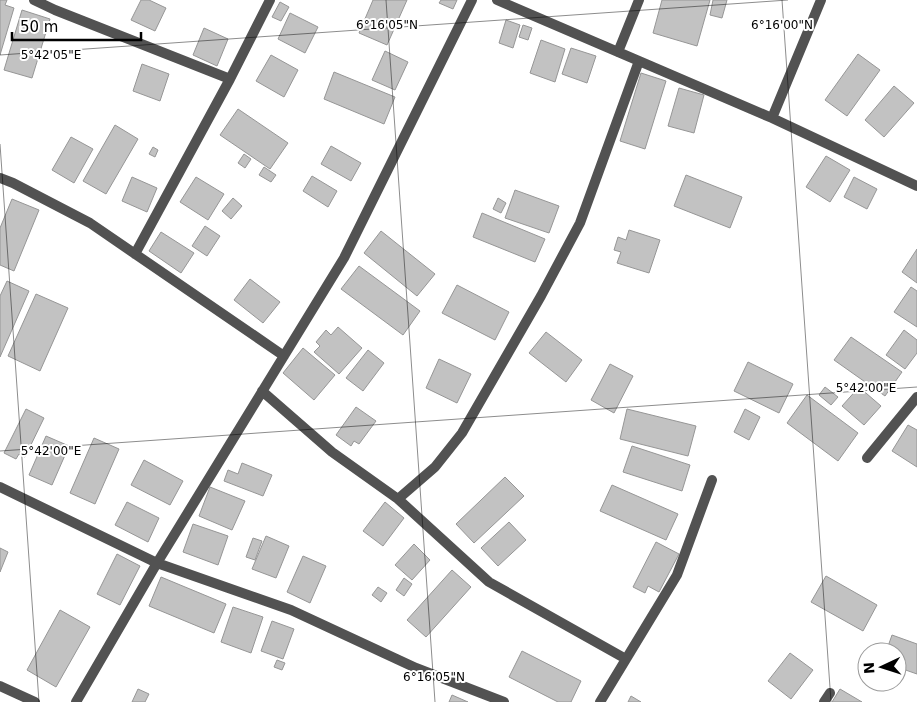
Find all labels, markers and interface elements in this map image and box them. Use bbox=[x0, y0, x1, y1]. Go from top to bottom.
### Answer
scale bar bbox=[12, 10, 141, 42]
text: 50 m bbox=[20, 18, 58, 36]
text: 6°16'05"N bbox=[356, 18, 418, 32]
text: 6°16'00"N bbox=[751, 18, 813, 32]
text: 5°42'05"E bbox=[21, 48, 81, 62]
text: 5°42'00"E bbox=[836, 381, 896, 395]
text: 5°42'00"E bbox=[21, 444, 81, 458]
north arrow bbox=[857, 642, 907, 692]
text: N bbox=[861, 662, 877, 674]
text: 6°16'05"N bbox=[403, 670, 465, 684]

